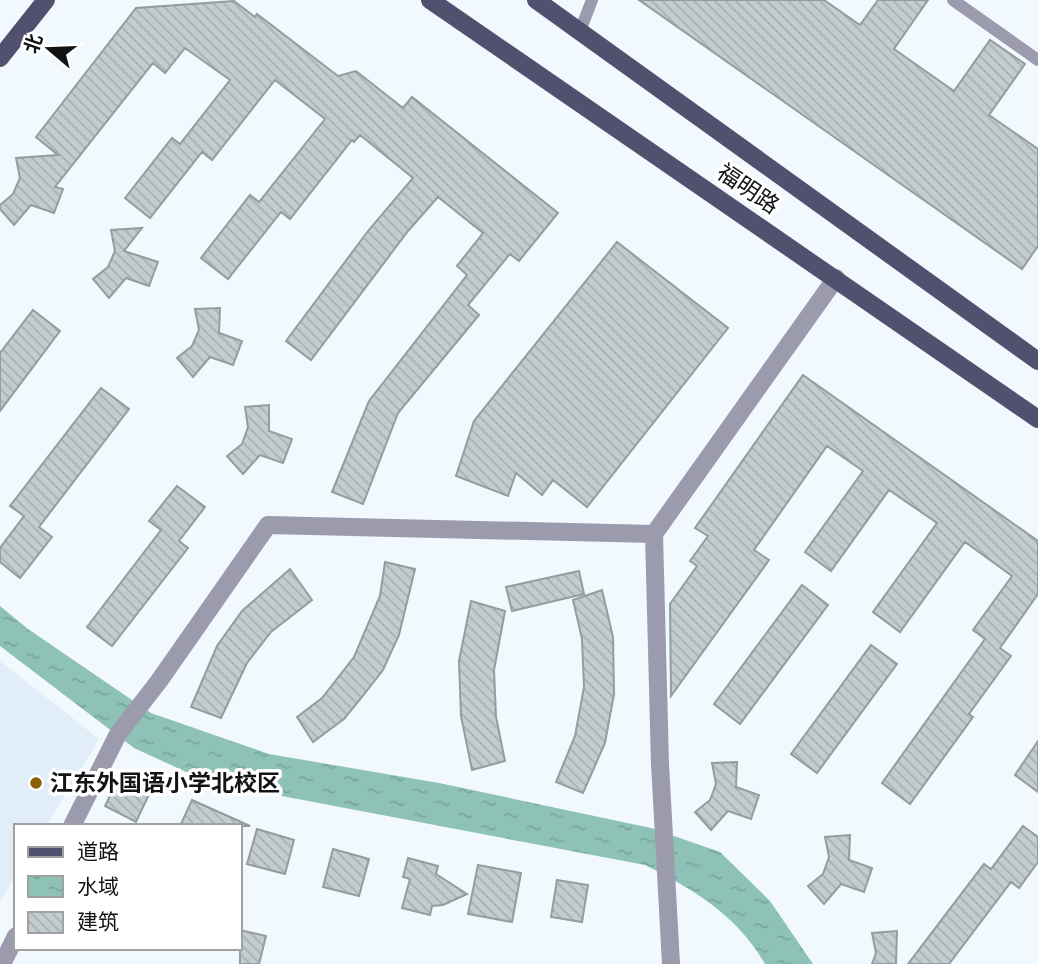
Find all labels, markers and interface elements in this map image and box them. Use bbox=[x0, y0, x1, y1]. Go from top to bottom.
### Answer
north arrow bbox=[14, 14, 84, 84]
text: 北 bbox=[18, 31, 49, 57]
street label: 福明路 bbox=[711, 157, 785, 221]
place label: 江东外国语小学北校区 bbox=[50, 768, 280, 799]
marker: 江东外国语小学北校区 bbox=[28, 775, 44, 791]
legend bbox=[14, 824, 242, 950]
text: 道路 bbox=[77, 838, 119, 866]
text: 水域 bbox=[77, 873, 119, 901]
text: 建筑 bbox=[77, 908, 119, 936]

